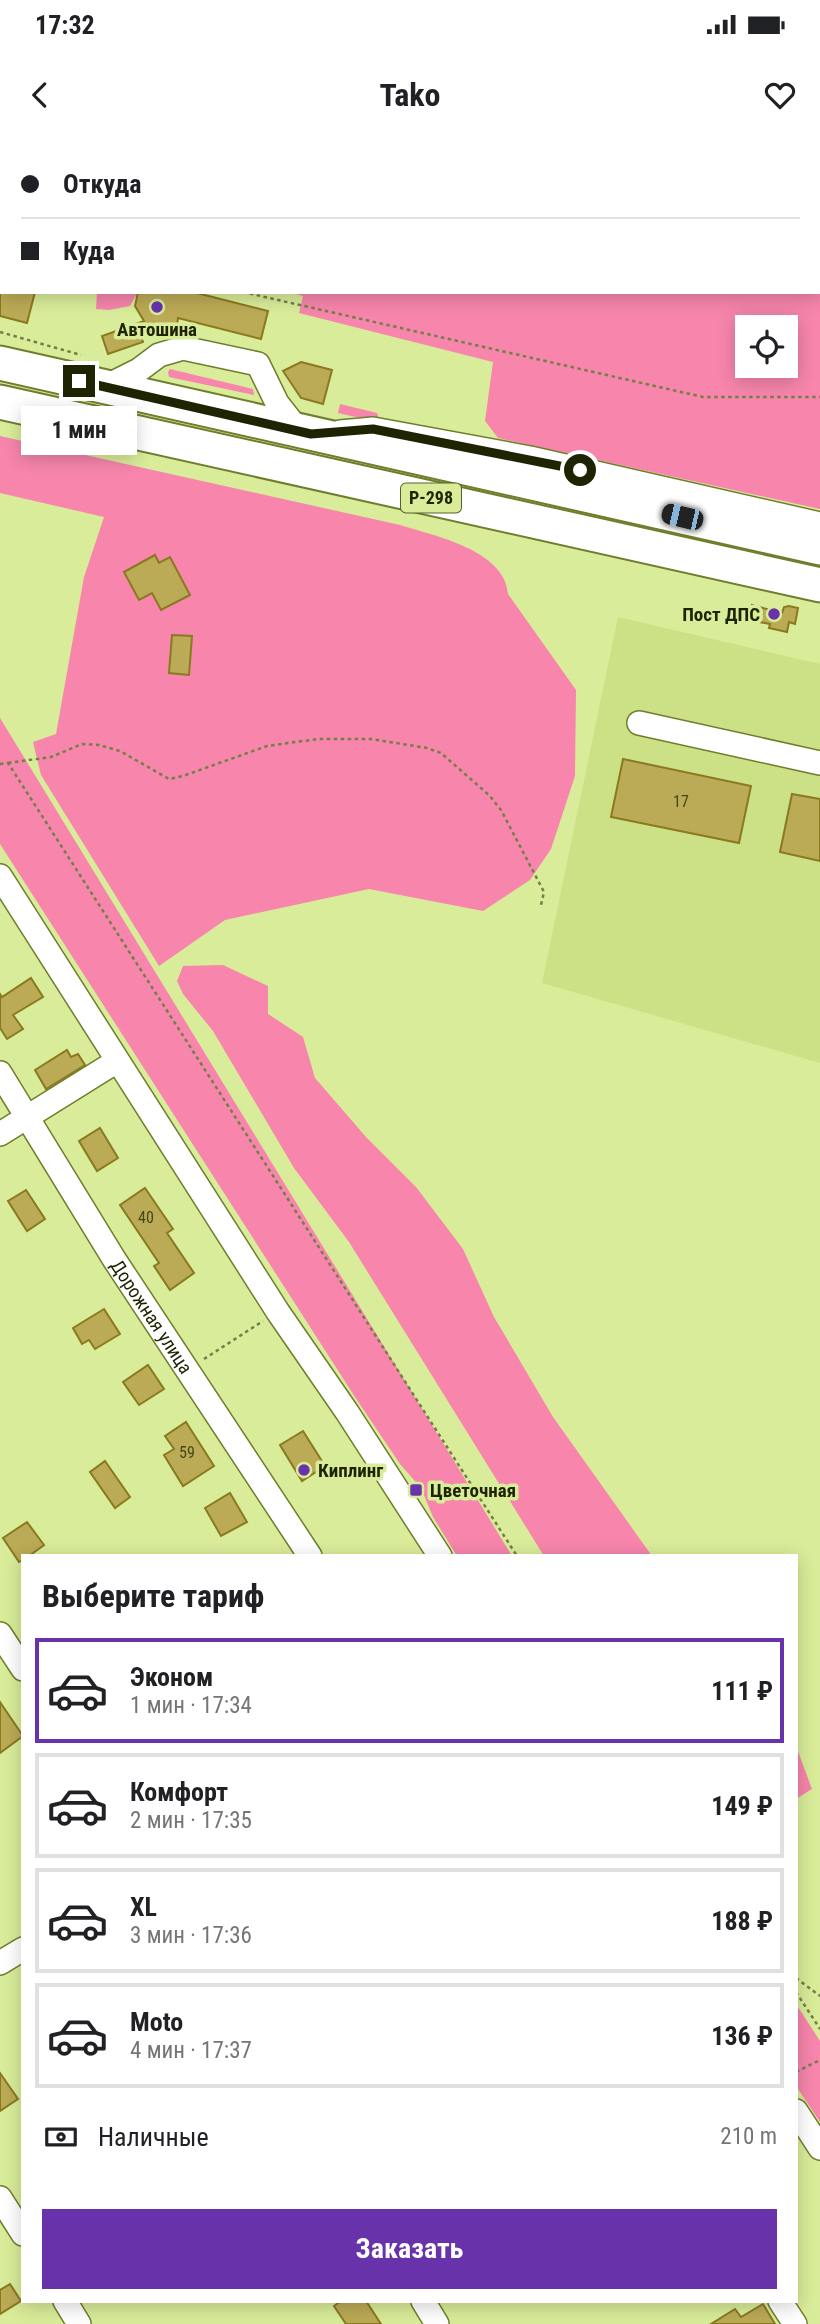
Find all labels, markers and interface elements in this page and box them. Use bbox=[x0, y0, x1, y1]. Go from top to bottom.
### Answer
text: 17:32 bbox=[35, 10, 95, 40]
icon: back bbox=[21, 76, 59, 114]
text: Tako bbox=[379, 76, 441, 114]
icon: heart bbox=[761, 76, 799, 114]
text: Откуда bbox=[63, 169, 141, 199]
text: Куда bbox=[63, 236, 115, 266]
marker: Автошина bbox=[149, 299, 165, 315]
map controls bbox=[735, 315, 798, 378]
button: locate bbox=[735, 315, 798, 378]
place label: Автошина bbox=[117, 318, 197, 341]
route end bbox=[63, 365, 95, 397]
callout: 1 мин bbox=[21, 406, 137, 454]
text: 1 мин bbox=[51, 417, 107, 444]
route start bbox=[564, 454, 596, 486]
road number: Р-298 bbox=[401, 484, 461, 512]
car bbox=[660, 502, 705, 532]
place label: Пост ДПС bbox=[682, 603, 760, 626]
marker: Пост ДПС bbox=[766, 606, 782, 622]
house number: 17 bbox=[673, 792, 689, 811]
house number: 40 bbox=[138, 1208, 154, 1227]
street label: Дорожная улица bbox=[106, 1255, 197, 1378]
house number: 59 bbox=[179, 1443, 195, 1462]
place label: Киплинг bbox=[318, 1459, 383, 1482]
marker: Киплинг bbox=[296, 1462, 312, 1478]
place label: Цветочная bbox=[430, 1479, 516, 1502]
marker: Цветочная bbox=[408, 1482, 424, 1498]
text: Выберите тариф bbox=[42, 1577, 264, 1615]
icon: car bbox=[46, 1659, 109, 1722]
text: Эконом bbox=[130, 1662, 213, 1692]
text: 111 ₽ bbox=[711, 1676, 773, 1706]
text: 1 мин · 17:34 bbox=[130, 1692, 252, 1719]
icon: car bbox=[46, 1774, 109, 1837]
text: Комфорт bbox=[130, 1777, 228, 1807]
text: 149 ₽ bbox=[711, 1791, 773, 1821]
text: 2 мин · 17:35 bbox=[130, 1807, 252, 1834]
icon: car bbox=[46, 1889, 109, 1952]
text: XL bbox=[130, 1892, 157, 1922]
text: 188 ₽ bbox=[711, 1906, 773, 1936]
text: 3 мин · 17:36 bbox=[130, 1922, 252, 1949]
icon: car bbox=[46, 2004, 109, 2067]
text: Moto bbox=[130, 2007, 183, 2037]
text: 136 ₽ bbox=[711, 2021, 773, 2051]
text: 4 мин · 17:37 bbox=[130, 2037, 252, 2064]
icon: cash bbox=[42, 2118, 80, 2156]
text: Наличные bbox=[98, 2122, 209, 2152]
text: 210 m bbox=[720, 2123, 777, 2150]
button: Заказать bbox=[42, 2209, 777, 2289]

